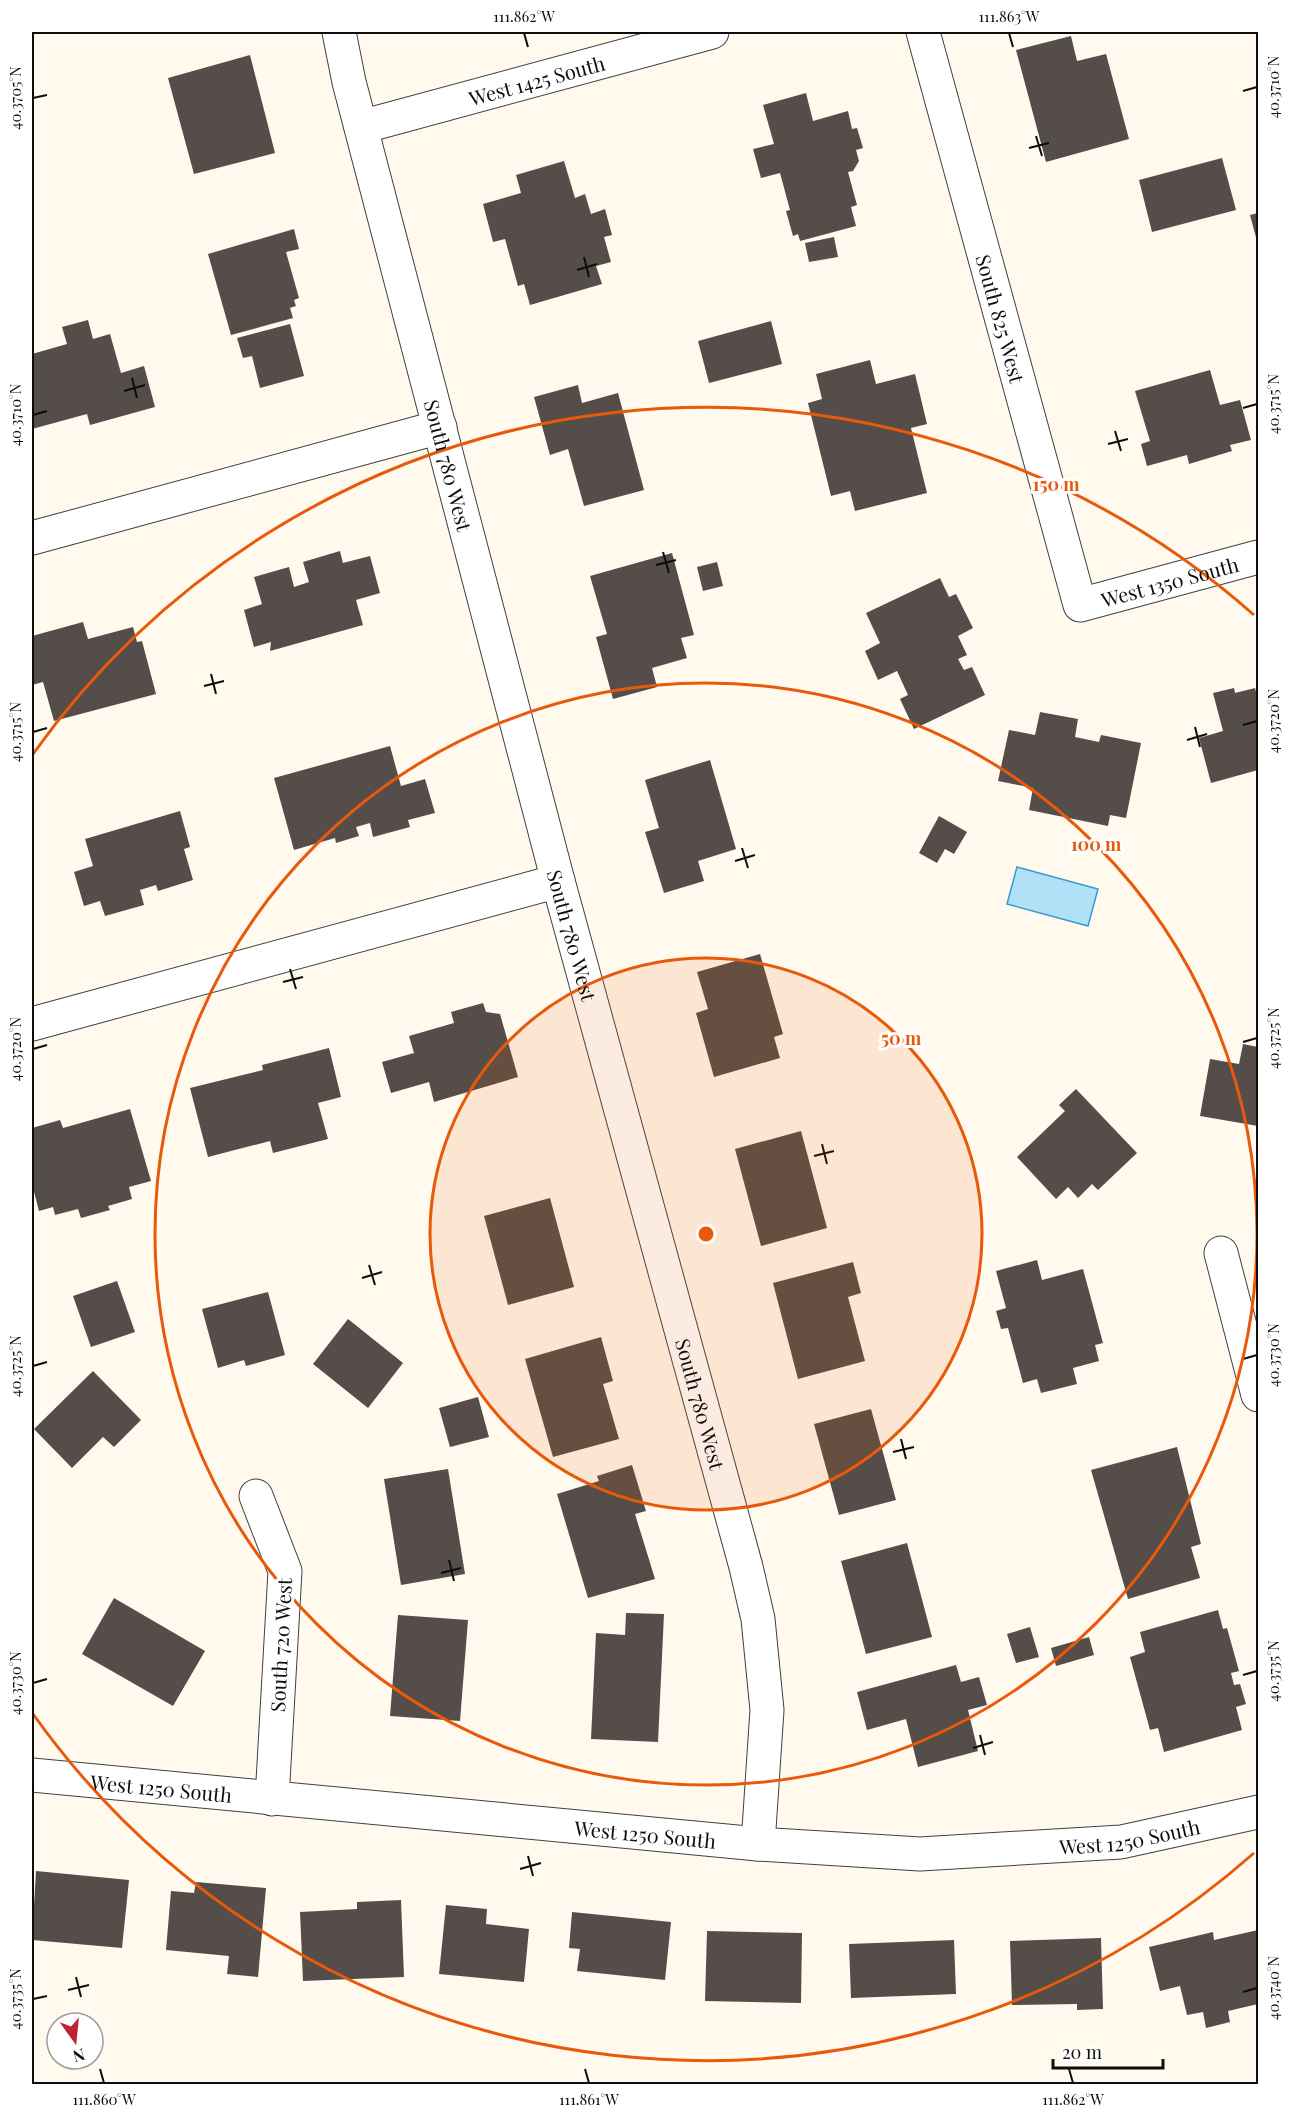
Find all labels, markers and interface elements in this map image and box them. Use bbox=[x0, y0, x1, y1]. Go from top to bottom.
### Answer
text: 111.862°W bbox=[493, 6, 555, 26]
text: 111.863°W bbox=[979, 6, 1040, 26]
street label: West 1425 South bbox=[465, 48, 608, 111]
text: 40.3710°N bbox=[1263, 55, 1283, 118]
text: 40.3705°N bbox=[5, 66, 25, 130]
street label: South 825 West bbox=[971, 251, 1032, 387]
text: 40.3715°N bbox=[1263, 374, 1283, 434]
text: 40.3710°N bbox=[5, 383, 25, 446]
street label: South 780 West bbox=[419, 396, 480, 535]
text: 150 m bbox=[1032, 472, 1080, 496]
street label: West 1350 South bbox=[1097, 549, 1242, 612]
text: 40.3720°N bbox=[1263, 688, 1283, 753]
text: 40.3715°N bbox=[5, 702, 25, 762]
text: 100 m bbox=[1071, 832, 1122, 856]
street label: South 780 West bbox=[542, 867, 604, 1005]
text: 40.3725°N bbox=[1263, 1007, 1283, 1069]
text: 40.3720°N bbox=[5, 1016, 25, 1081]
text: 50 m bbox=[881, 1026, 922, 1050]
centre of rings bbox=[696, 1224, 716, 1244]
text: 40.3730°N bbox=[1263, 1323, 1283, 1387]
text: 40.3725°N bbox=[5, 1335, 25, 1397]
street label: South 780 West bbox=[670, 1335, 732, 1473]
street label: South 720 West bbox=[263, 1576, 297, 1713]
text: 40.3735°N bbox=[1263, 1640, 1283, 1702]
text: 40.3730°N bbox=[5, 1651, 25, 1715]
street label: West 1250 South bbox=[88, 1767, 234, 1807]
street label: West 1250 South bbox=[1057, 1812, 1202, 1859]
street label: West 1250 South bbox=[572, 1813, 717, 1853]
text: 40.3740°N bbox=[1263, 1956, 1283, 2020]
text: 40.3735°N bbox=[5, 1968, 25, 2030]
north arrow bbox=[45, 2011, 105, 2071]
scale bar bbox=[1053, 2032, 1162, 2070]
text: 20 m bbox=[1062, 2040, 1102, 2064]
text: N bbox=[70, 2044, 87, 2068]
text: 111.860°W bbox=[72, 2089, 136, 2109]
text: 111.861°W bbox=[559, 2089, 619, 2109]
text: 111.862°W bbox=[1042, 2089, 1104, 2109]

